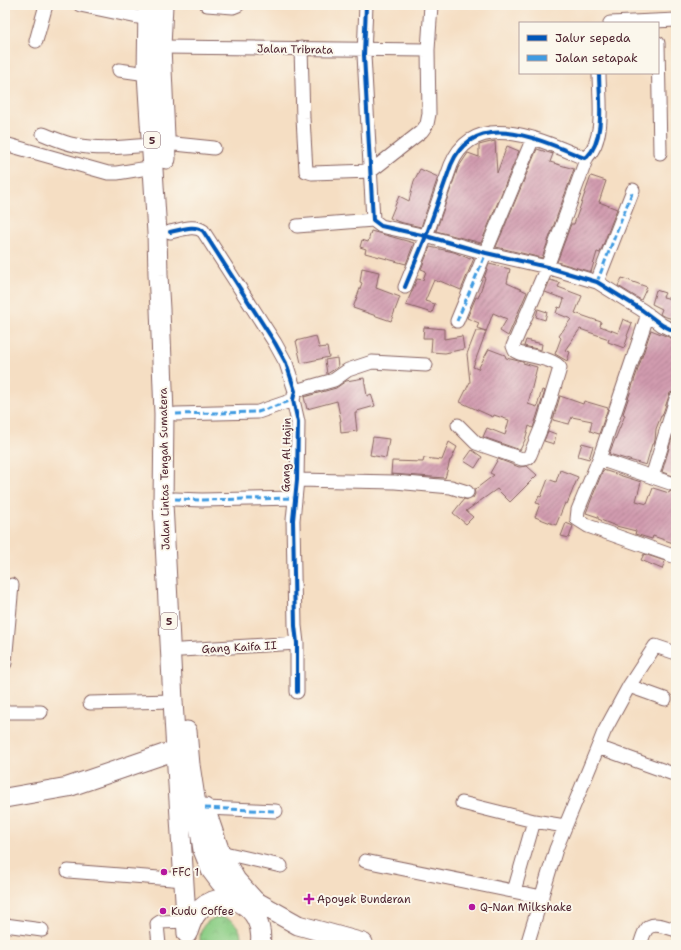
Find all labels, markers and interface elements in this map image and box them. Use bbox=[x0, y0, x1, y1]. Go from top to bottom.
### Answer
legend bbox=[519, 22, 659, 74]
text: Jalur sepeda bbox=[555, 30, 631, 46]
street label: Jalan Tribrata bbox=[257, 41, 333, 58]
text: Jalan setapak bbox=[555, 50, 638, 66]
road number: 5 bbox=[144, 132, 160, 148]
street label: Jalan Lintas Tengah Sumatera bbox=[156, 388, 173, 550]
street label: Gang Al Hajin bbox=[278, 417, 295, 492]
road number: 5 bbox=[161, 613, 177, 629]
street label: Gang Kaifa II bbox=[201, 638, 277, 657]
place label: FFC 1 bbox=[172, 865, 199, 880]
marker: FFC 1 bbox=[159, 867, 169, 877]
place label: Apoyek Bunderan bbox=[317, 892, 411, 907]
marker: Apoyek Bunderan bbox=[304, 894, 314, 904]
place label: Q-Nan Milkshake bbox=[480, 900, 572, 915]
marker: Q-Nan Milkshake bbox=[467, 902, 477, 912]
place label: Kudu Coffee bbox=[171, 904, 234, 919]
marker: Kudu Coffee bbox=[158, 906, 168, 916]

